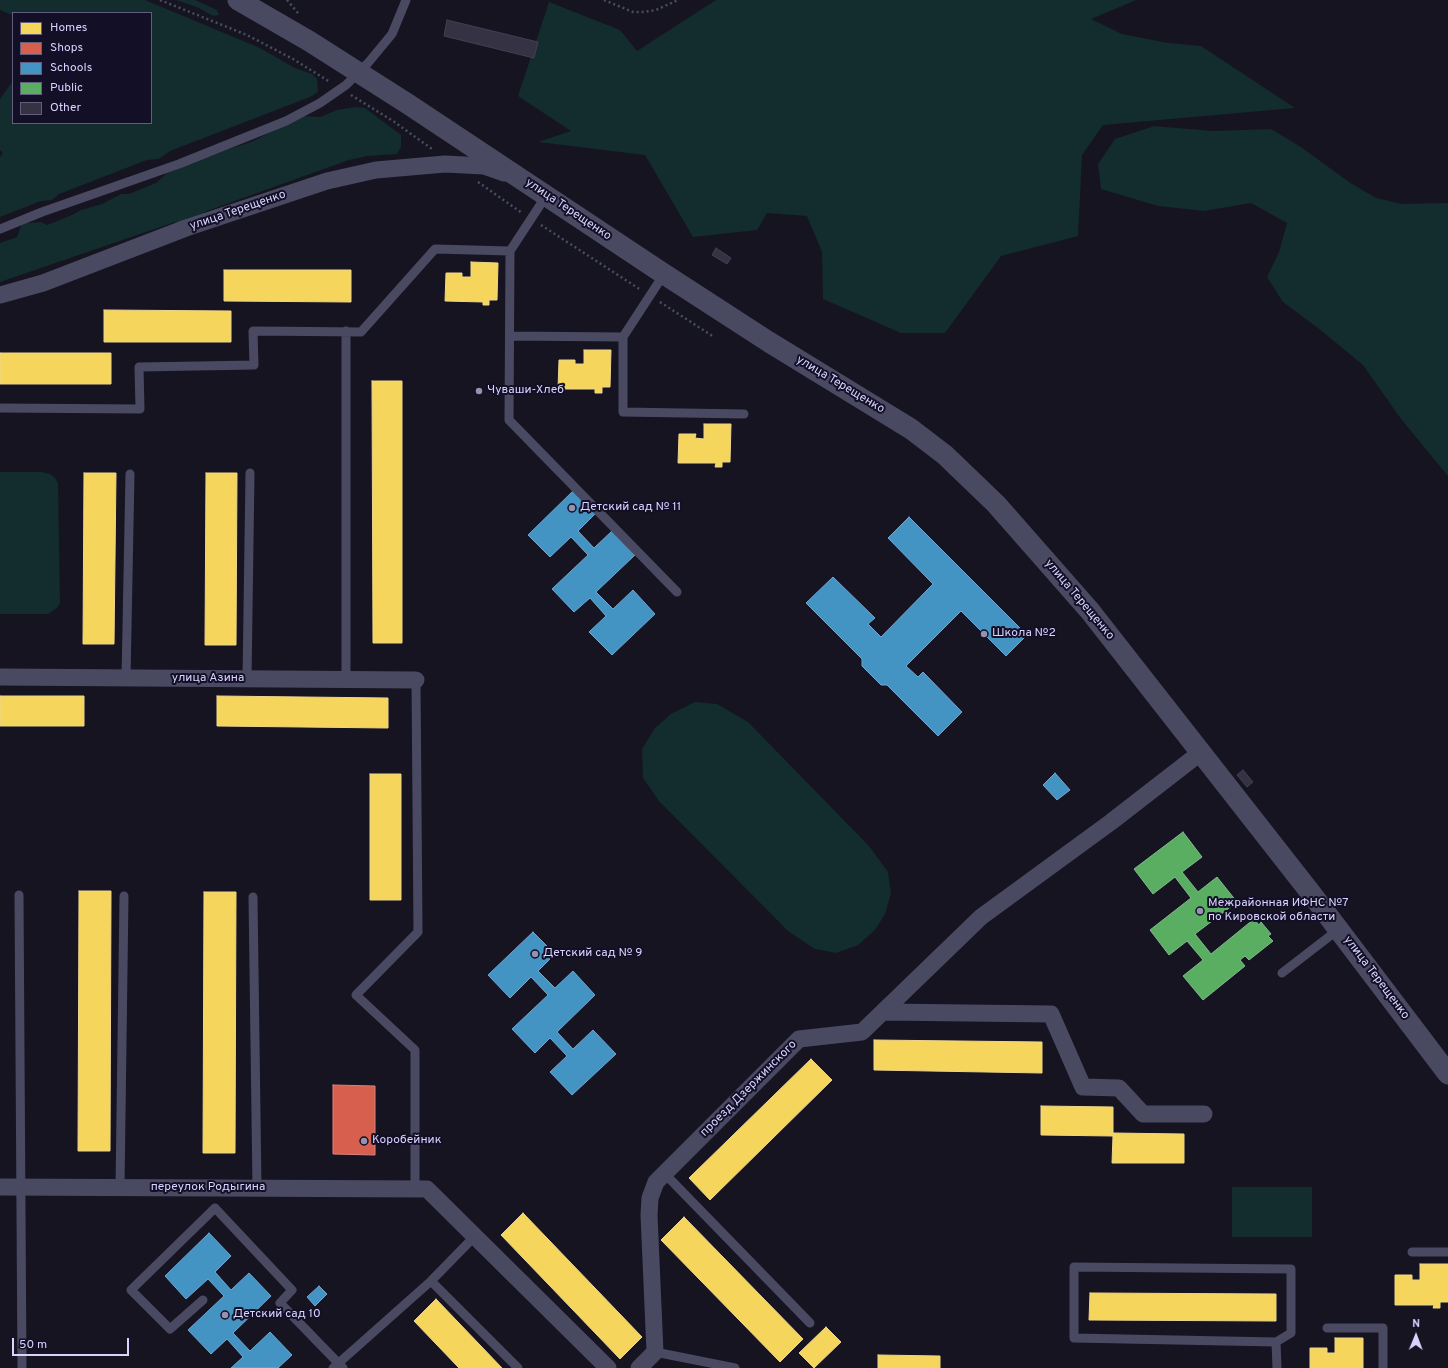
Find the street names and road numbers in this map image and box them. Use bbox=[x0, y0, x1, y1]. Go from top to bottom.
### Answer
street label: улица Терещенко bbox=[522, 176, 614, 244]
street label: улица Терещенко bbox=[188, 188, 288, 234]
street label: улица Терещенко bbox=[793, 353, 887, 417]
street label: улица Терещенко bbox=[1041, 557, 1117, 643]
street label: улица Азина bbox=[172, 672, 244, 686]
street label: улица Терещенко bbox=[1340, 934, 1412, 1022]
street label: проезд Дзержинского bbox=[698, 1038, 800, 1140]
street label: переулок Родыгина bbox=[151, 1181, 265, 1195]

